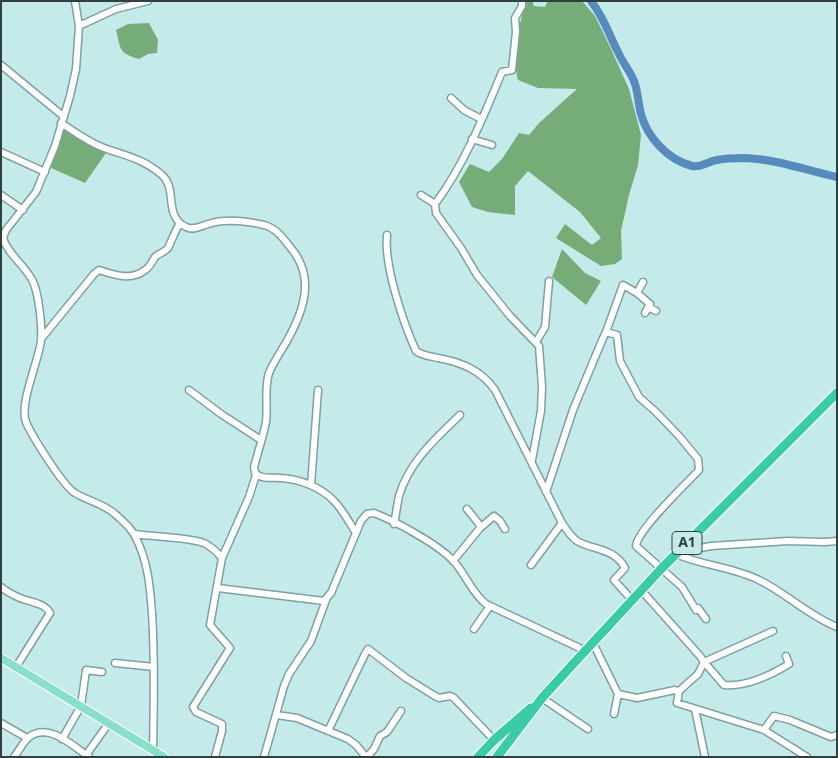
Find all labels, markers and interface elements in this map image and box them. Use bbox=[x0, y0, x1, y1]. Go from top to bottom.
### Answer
road number: A1 bbox=[672, 532, 702, 554]

